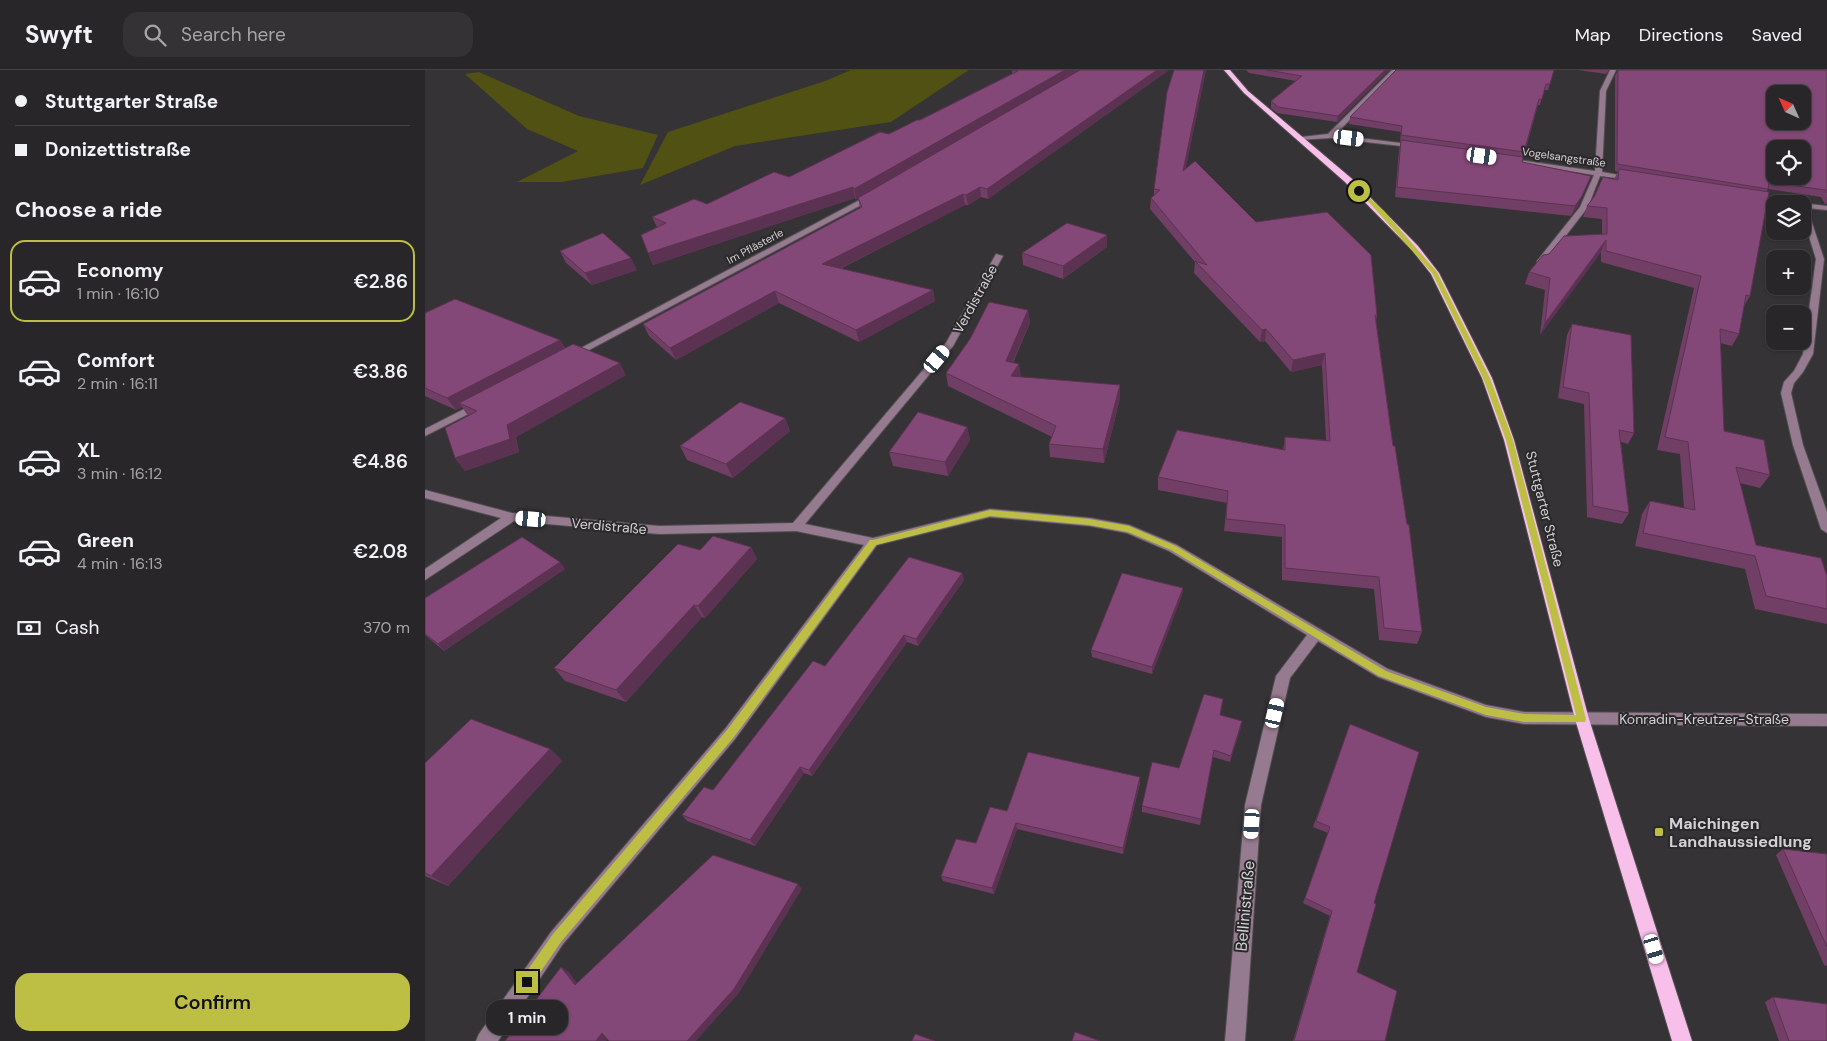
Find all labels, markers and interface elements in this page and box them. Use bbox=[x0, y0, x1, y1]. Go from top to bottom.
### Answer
search box bbox=[123, 12, 473, 57]
text: Swyft bbox=[25, 19, 93, 50]
icon: search bbox=[141, 21, 169, 49]
text: Search here bbox=[181, 22, 286, 47]
text: Map bbox=[1575, 23, 1611, 47]
text: Directions bbox=[1639, 23, 1724, 47]
text: Saved bbox=[1752, 23, 1802, 47]
north arrow bbox=[1766, 85, 1811, 130]
map controls bbox=[1766, 85, 1811, 350]
text: Stuttgarter Straße bbox=[45, 89, 218, 114]
car bbox=[1333, 129, 1364, 147]
text: Donizettistraße bbox=[45, 137, 191, 162]
button: locate bbox=[1766, 140, 1811, 185]
street label: Vogelsangstraße bbox=[1521, 144, 1607, 170]
car bbox=[1466, 146, 1497, 166]
route start bbox=[1348, 180, 1370, 202]
text: Choose a ride bbox=[15, 195, 163, 224]
button: layers bbox=[1766, 195, 1811, 240]
street label: Im Pflästerle bbox=[724, 225, 786, 267]
button: + bbox=[1766, 250, 1811, 295]
text: Economy bbox=[77, 258, 164, 283]
icon: car bbox=[17, 259, 62, 304]
street label: Verdistraße bbox=[949, 262, 1001, 336]
text: €2.86 bbox=[354, 269, 408, 294]
text: 1 min · 16:10 bbox=[77, 283, 159, 304]
button: − bbox=[1766, 305, 1811, 350]
car bbox=[921, 343, 952, 375]
text: Comfort bbox=[77, 348, 155, 373]
icon: car bbox=[17, 349, 62, 394]
text: €3.86 bbox=[353, 359, 408, 384]
text: 2 min · 16:11 bbox=[77, 373, 158, 394]
text: XL bbox=[77, 438, 100, 463]
icon: car bbox=[17, 439, 62, 484]
text: €4.86 bbox=[353, 449, 408, 474]
street label: Stuttgarter Straße bbox=[1522, 449, 1568, 569]
text: 3 min · 16:12 bbox=[77, 463, 162, 484]
car bbox=[515, 510, 546, 528]
street label: Verdistraße bbox=[571, 514, 647, 538]
text: Green bbox=[77, 528, 134, 553]
icon: car bbox=[17, 529, 62, 574]
text: €2.08 bbox=[353, 539, 408, 564]
text: 4 min · 16:13 bbox=[77, 553, 163, 574]
icon: cash bbox=[15, 614, 43, 642]
text: Cash bbox=[55, 615, 99, 640]
text: 370 m bbox=[363, 617, 410, 638]
car bbox=[1264, 697, 1285, 729]
street label: Konradin-Kreutzer-Straße bbox=[1619, 710, 1789, 728]
car bbox=[1243, 809, 1260, 839]
place label: Maichingen Landhaussiedlung bbox=[1669, 813, 1812, 852]
marker: Maichingen Landhaussiedlung bbox=[1653, 826, 1665, 838]
street label: Bellinistraße bbox=[1231, 860, 1259, 952]
car bbox=[1642, 932, 1665, 966]
route end bbox=[516, 971, 538, 993]
button: Confirm bbox=[15, 973, 410, 1031]
callout: 1 min bbox=[486, 1000, 568, 1034]
text: 1 min bbox=[508, 1007, 546, 1028]

